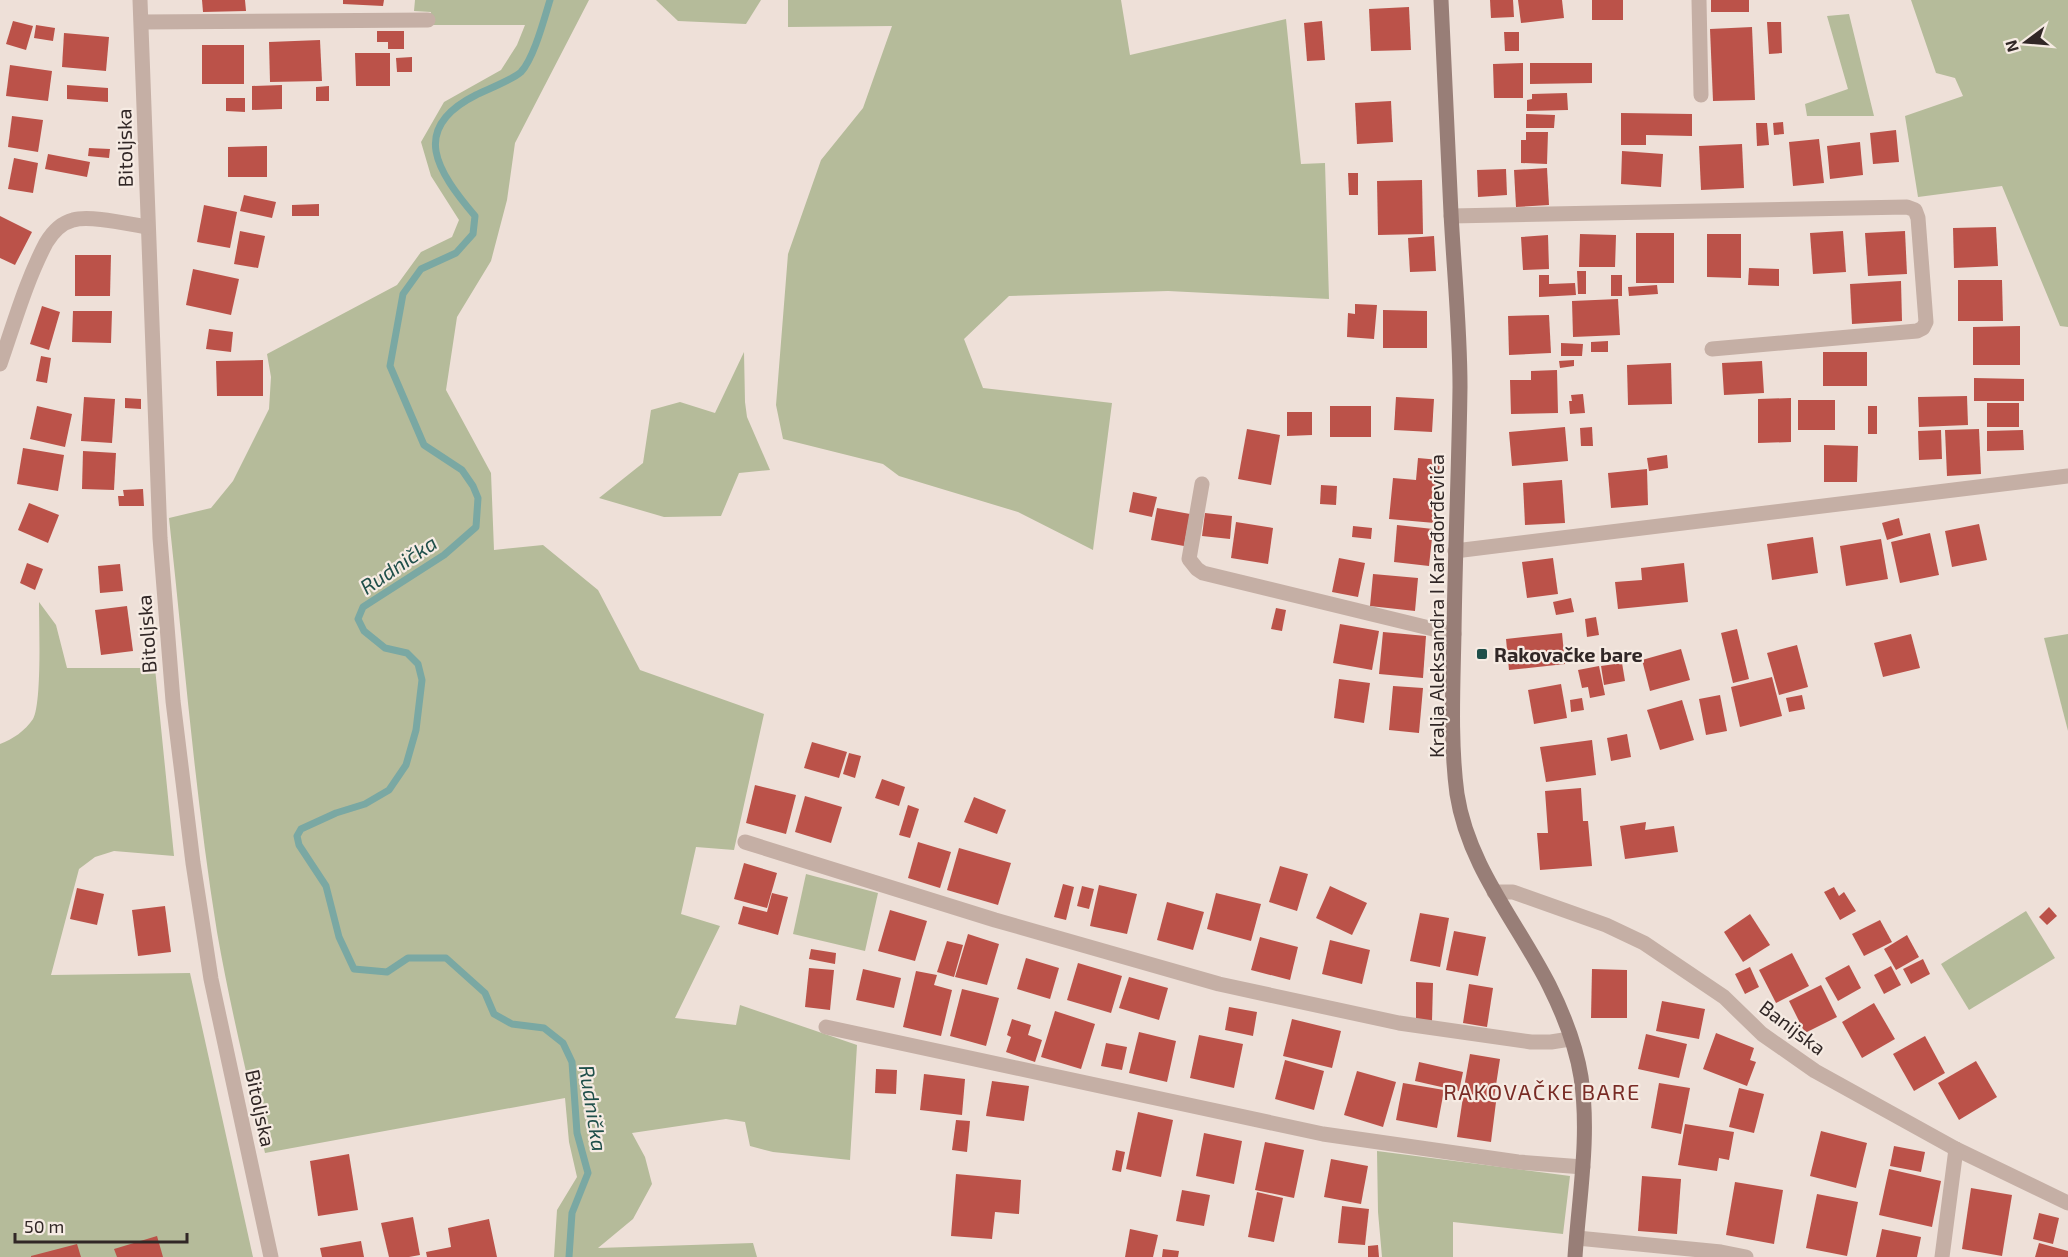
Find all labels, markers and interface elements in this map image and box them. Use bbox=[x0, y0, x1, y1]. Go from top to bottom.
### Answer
north arrow bbox=[1996, 12, 2056, 72]
text: N bbox=[2000, 38, 2022, 54]
street label: Bitoljska bbox=[111, 108, 137, 188]
street label: Kralja Aleksandra I Karađorđevića bbox=[1424, 454, 1448, 758]
water label: Rudnička bbox=[355, 529, 441, 599]
street label: Bitoljska bbox=[131, 594, 161, 674]
place label: Rakovačke bare bbox=[1494, 642, 1643, 666]
marker: Rakovačke bare bbox=[1475, 647, 1489, 661]
street label: Banijska bbox=[1755, 994, 1831, 1060]
water label: Rudnička bbox=[575, 1063, 613, 1153]
street label: Bitoljska bbox=[241, 1067, 281, 1149]
district label: RAKOVAČKE BARE bbox=[1443, 1078, 1641, 1104]
scale bar bbox=[15, 1206, 188, 1244]
text: 50 m bbox=[24, 1215, 64, 1237]

